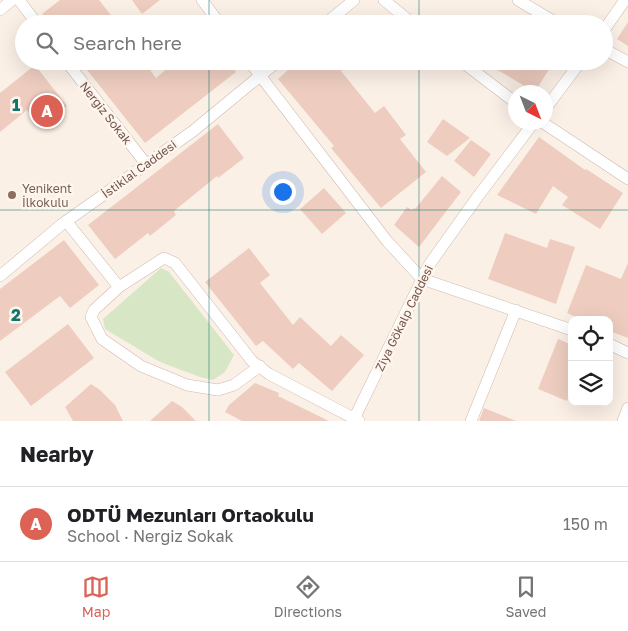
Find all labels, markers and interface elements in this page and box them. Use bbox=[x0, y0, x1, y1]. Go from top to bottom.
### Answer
search box bbox=[15, 15, 613, 70]
icon: search bbox=[33, 29, 61, 57]
text: Search here bbox=[73, 31, 182, 54]
street label: Nergiz Sokak bbox=[77, 79, 135, 148]
north arrow bbox=[508, 85, 553, 130]
pin: A bbox=[31, 92, 63, 130]
text: 1 bbox=[12, 95, 20, 115]
street label: İstiklal Caddesi bbox=[99, 137, 179, 201]
your location bbox=[270, 179, 296, 205]
place label: Yenikent İlkokulu bbox=[22, 181, 72, 210]
marker: Yenikent İlkokulu bbox=[6, 189, 18, 201]
street label: Ziya Gökalp Caddesi bbox=[372, 263, 436, 373]
text: 2 bbox=[11, 305, 21, 325]
map controls bbox=[568, 316, 613, 406]
button: locate bbox=[568, 316, 613, 361]
button: layers bbox=[568, 361, 613, 406]
text: Nearby bbox=[20, 441, 94, 467]
text: ODTÜ Mezunları Ortaokulu bbox=[67, 503, 314, 526]
text: A bbox=[30, 514, 42, 534]
text: 150 m bbox=[563, 514, 608, 534]
text: School · Nergiz Sokak bbox=[67, 526, 234, 546]
tab: Map bbox=[82, 573, 110, 620]
tab: Directions bbox=[274, 573, 342, 620]
tab: Saved bbox=[505, 573, 546, 620]

